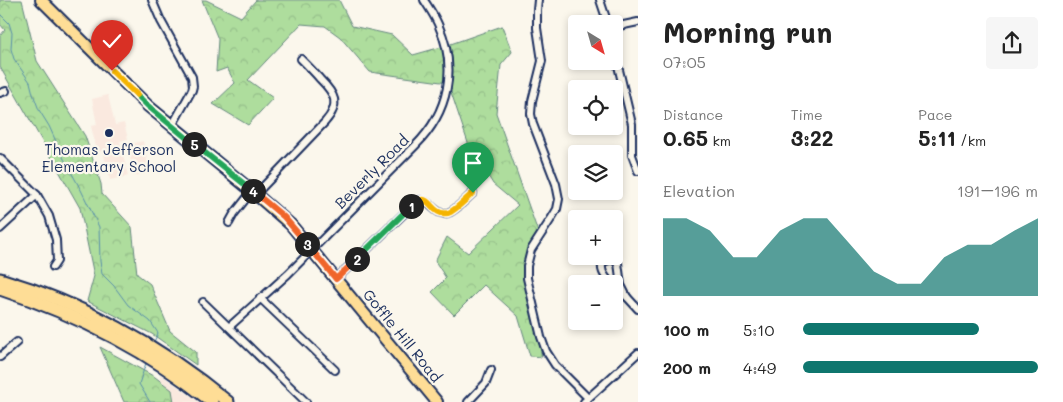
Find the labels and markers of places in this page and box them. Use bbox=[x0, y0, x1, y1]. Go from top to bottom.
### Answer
pin bbox=[91, 20, 133, 71]
marker: Thomas Jefferson Elementary School bbox=[103, 127, 115, 139]
pin: 5 bbox=[182, 132, 206, 156]
place label: Thomas Jefferson Elementary School bbox=[42, 139, 176, 176]
pin bbox=[452, 142, 494, 193]
pin: 4 bbox=[240, 178, 266, 204]
pin: 1 bbox=[398, 194, 424, 218]
pin: 3 bbox=[294, 232, 320, 256]
pin: 2 bbox=[344, 246, 370, 272]

